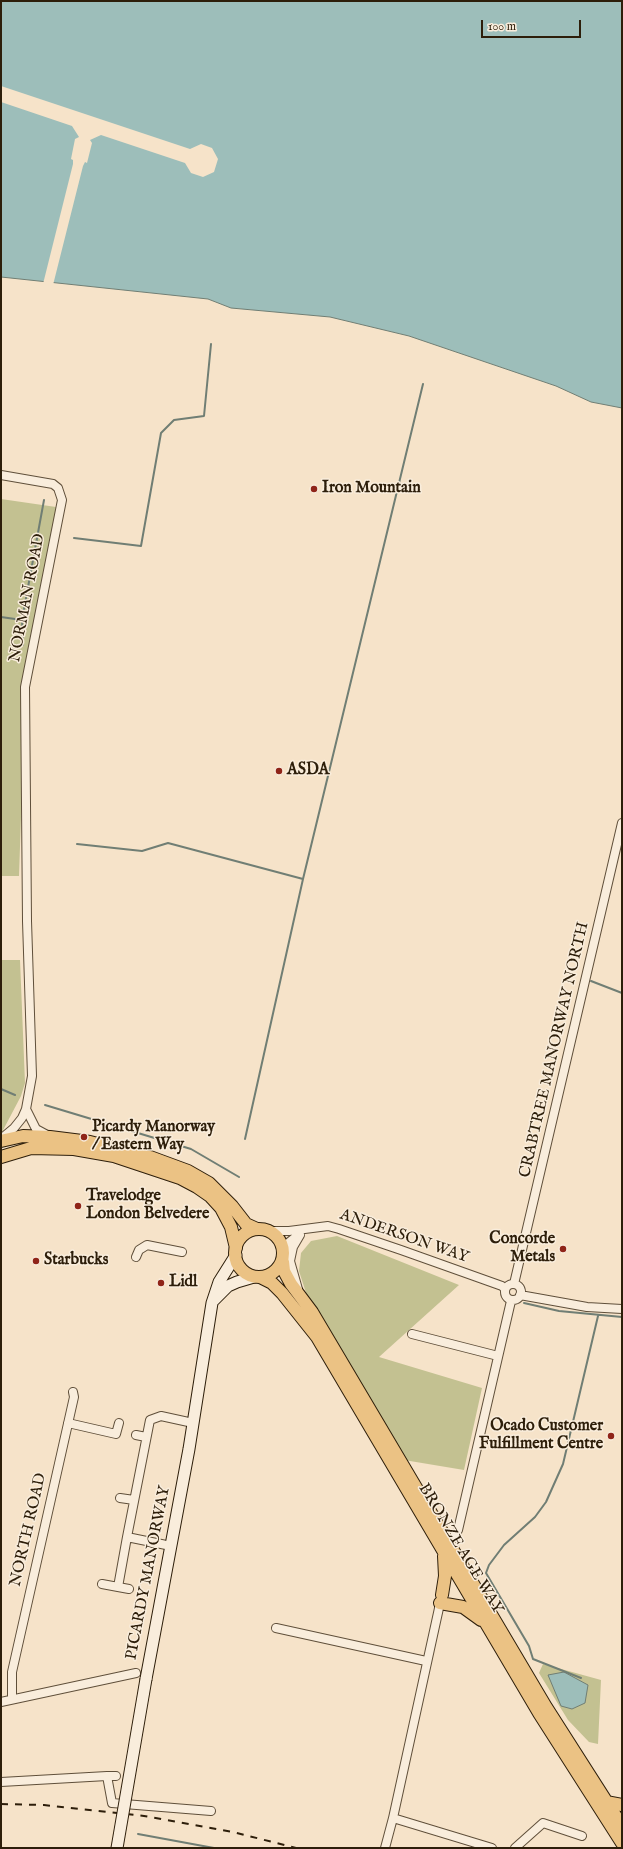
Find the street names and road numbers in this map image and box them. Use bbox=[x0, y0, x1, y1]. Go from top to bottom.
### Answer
street label: NORMAN ROAD bbox=[6, 532, 50, 664]
street label: CRABTREE MANORWAY NORTH bbox=[516, 920, 594, 1180]
street label: ANDERSON WAY bbox=[337, 1206, 471, 1268]
street label: NORTH ROAD bbox=[7, 1471, 51, 1589]
street label: BRONZE AGE WAY bbox=[413, 1480, 507, 1618]
street label: PICARDY MANORWAY bbox=[123, 1484, 175, 1662]

